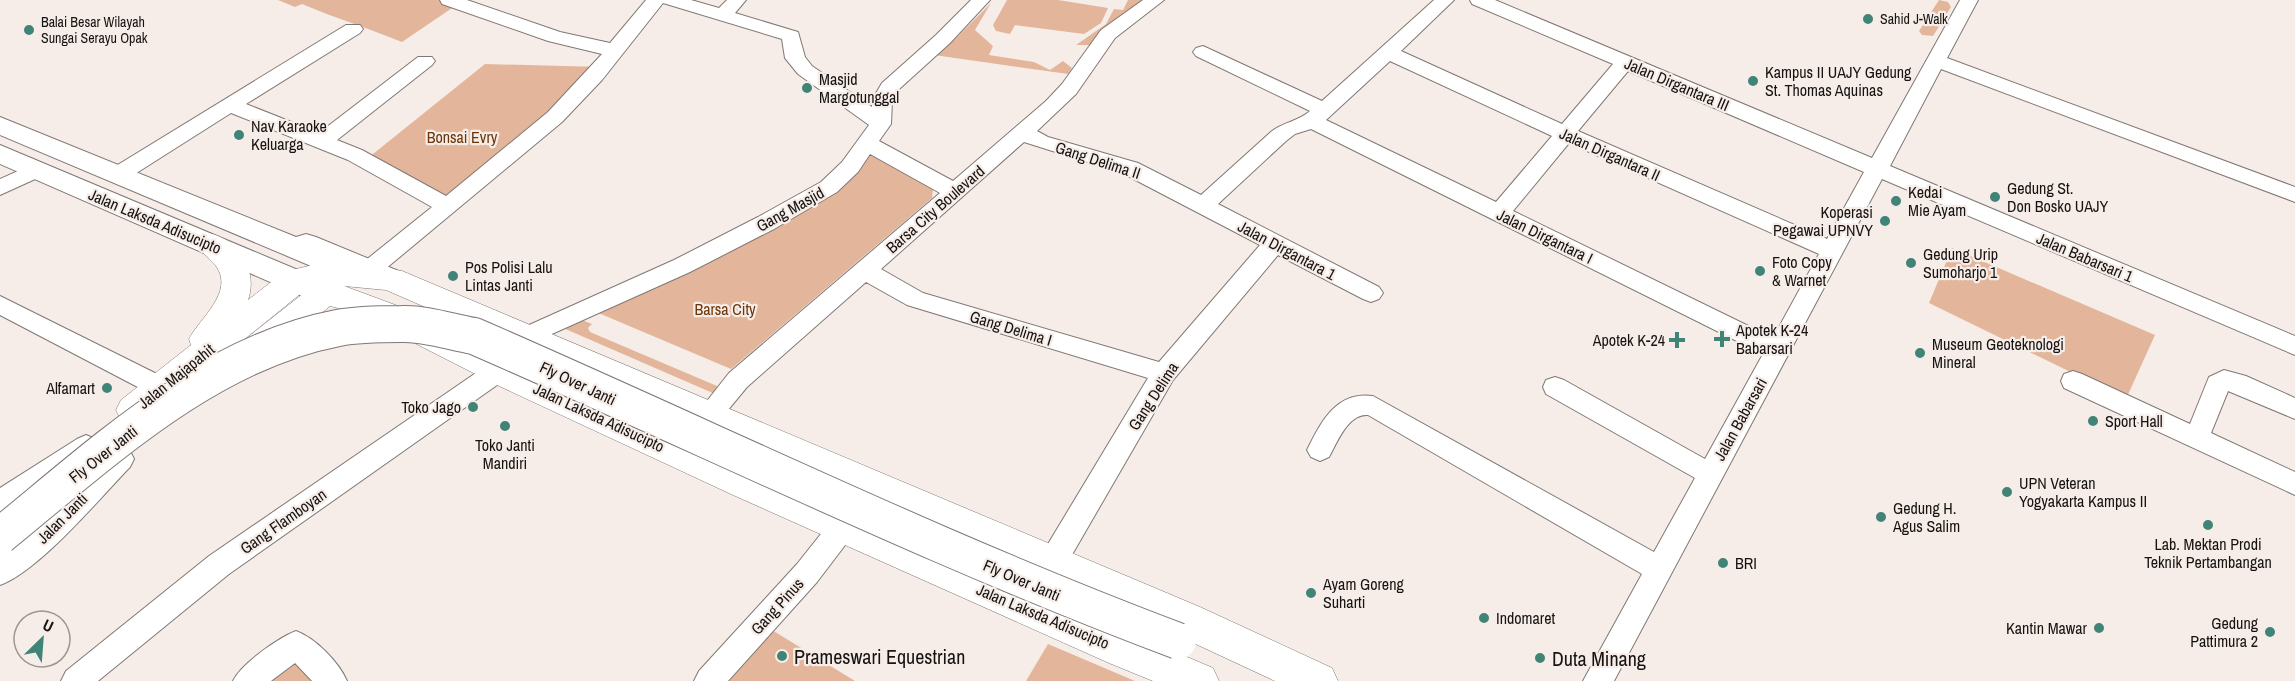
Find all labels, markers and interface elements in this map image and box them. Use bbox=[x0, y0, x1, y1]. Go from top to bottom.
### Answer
place label: Sahid J-Walk bbox=[1880, 10, 1948, 28]
marker: Sahid J-Walk bbox=[1861, 12, 1875, 26]
place label: Balai Besar Wilayah Sungai Serayu Opak bbox=[41, 13, 148, 47]
marker: Balai Besar Wilayah Sungai Serayu Opak bbox=[22, 23, 36, 37]
street label: Jalan Dirgantara III bbox=[1621, 52, 1733, 116]
place label: Kampus II UAJY Gedung St. Thomas Aquinas bbox=[1765, 61, 1912, 101]
place label: Masjid Margotunggal bbox=[819, 68, 899, 108]
marker: Kampus II UAJY Gedung St. Thomas Aquinas bbox=[1746, 74, 1760, 88]
marker: Masjid Margotunggal bbox=[800, 81, 814, 95]
place label: Nav Karaoke Keluarga bbox=[251, 115, 327, 155]
street label: Jalan Dirgantara II bbox=[1556, 122, 1664, 186]
park label: Bonsai Evry bbox=[427, 126, 498, 148]
marker: Nav Karaoke Keluarga bbox=[232, 128, 246, 142]
street label: Gang Delima II bbox=[1053, 136, 1143, 184]
street label: Barsa City Boulevard bbox=[881, 160, 989, 258]
place label: Gedung St. Don Bosko UAJY bbox=[2007, 177, 2109, 217]
street label: Gang Masjid bbox=[752, 181, 828, 237]
place label: Kedai Mie Ayam bbox=[1908, 181, 1966, 221]
street label: Jalan Laksda Adisucipto bbox=[85, 183, 225, 259]
marker: Gedung St. Don Bosko UAJY bbox=[1988, 190, 2002, 204]
marker: Kedai Mie Ayam bbox=[1889, 194, 1903, 208]
place label: Koperasi Pegawai UPNVY bbox=[1773, 201, 1873, 241]
street label: Jalan Dirgantara I bbox=[1493, 203, 1597, 269]
marker: Koperasi Pegawai UPNVY bbox=[1878, 214, 1892, 228]
street label: Jalan Dirgantara 1 bbox=[1234, 215, 1340, 285]
street label: Jalan Babarsari 1 bbox=[2033, 227, 2137, 287]
place label: Gedung Urip Sumoharjo 1 bbox=[1923, 243, 1998, 283]
place label: Foto Copy & Warnet bbox=[1772, 251, 1832, 291]
place label: Pos Polisi Lalu Lintas Janti bbox=[465, 256, 553, 296]
marker: Gedung Urip Sumoharjo 1 bbox=[1904, 256, 1918, 270]
marker: Foto Copy & Warnet bbox=[1753, 264, 1767, 278]
marker: Pos Polisi Lalu Lintas Janti bbox=[446, 269, 460, 283]
park label: Barsa City bbox=[694, 298, 756, 320]
street label: Gang Delima I bbox=[967, 305, 1055, 351]
place label: Apotek K-24 Babarsari bbox=[1735, 319, 1808, 359]
place label: Apotek K-24 bbox=[1592, 329, 1665, 351]
marker: Apotek K-24 Babarsari bbox=[1713, 330, 1731, 348]
marker: Apotek K-24 bbox=[1670, 333, 1684, 347]
place label: Museum Geoteknologi Mineral bbox=[1932, 333, 2064, 373]
street label: Jalan Majapahit bbox=[133, 338, 219, 414]
marker: Museum Geoteknologi Mineral bbox=[1913, 346, 1927, 360]
street label: Fly Over Janti bbox=[536, 356, 620, 410]
street label: Gang Delima bbox=[1123, 357, 1184, 434]
street label: Jalan Babarsari bbox=[1708, 373, 1772, 465]
place label: Alfamart bbox=[45, 377, 95, 399]
street label: Jalan Laksda Adisucipto bbox=[530, 377, 668, 457]
marker: Alfamart bbox=[100, 381, 114, 395]
place label: Toko Jago bbox=[401, 396, 461, 418]
marker: Toko Jago bbox=[466, 400, 480, 414]
place label: Sport Hall bbox=[2105, 410, 2163, 432]
marker: Sport Hall bbox=[2086, 414, 2100, 428]
marker: Toko Janti Mandiri bbox=[498, 419, 512, 433]
street label: Fly Over Janti bbox=[64, 420, 142, 488]
place label: Toko Janti Mandiri bbox=[475, 434, 535, 474]
place label: UPN Veteran Yogyakarta Kampus II bbox=[2019, 472, 2147, 512]
street label: Gang Flamboyan bbox=[235, 483, 331, 559]
marker: UPN Veteran Yogyakarta Kampus II bbox=[2000, 485, 2014, 499]
street label: Jalan Janti bbox=[32, 488, 92, 548]
place label: Gedung H. Agus Salim bbox=[1892, 497, 1960, 537]
marker: Gedung H. Agus Salim bbox=[1874, 510, 1888, 524]
marker: Lab. Mektan Prodi Teknik Pertambangan bbox=[2201, 518, 2215, 532]
place label: Lab. Mektan Prodi Teknik Pertambangan bbox=[2144, 533, 2272, 573]
place label: BRI bbox=[1735, 552, 1757, 574]
street label: Fly Over Janti bbox=[980, 554, 1064, 606]
marker: BRI bbox=[1716, 556, 1730, 570]
street label: Gang Pinus bbox=[746, 573, 808, 639]
place label: Ayam Goreng Suharti bbox=[1322, 573, 1404, 613]
street label: Jalan Laksda Adisucipto bbox=[973, 578, 1113, 654]
marker: Ayam Goreng Suharti bbox=[1304, 586, 1318, 600]
place label: Indomaret bbox=[1496, 607, 1555, 629]
north arrow bbox=[12, 609, 72, 669]
marker: Indomaret bbox=[1477, 611, 1491, 625]
place label: Gedung Pattimura 2 bbox=[2190, 612, 2259, 652]
text: U bbox=[39, 613, 57, 637]
place label: Kantin Mawar bbox=[2006, 617, 2088, 639]
marker: Kantin Mawar bbox=[2092, 621, 2106, 635]
marker: Gedung Pattimura 2 bbox=[2263, 625, 2277, 639]
place label: Prameswari Equestrian bbox=[794, 643, 965, 670]
place label: Duta Minang bbox=[1552, 645, 1646, 672]
marker: Prameswari Equestrian bbox=[775, 649, 789, 663]
marker: Duta Minang bbox=[1533, 651, 1547, 665]

